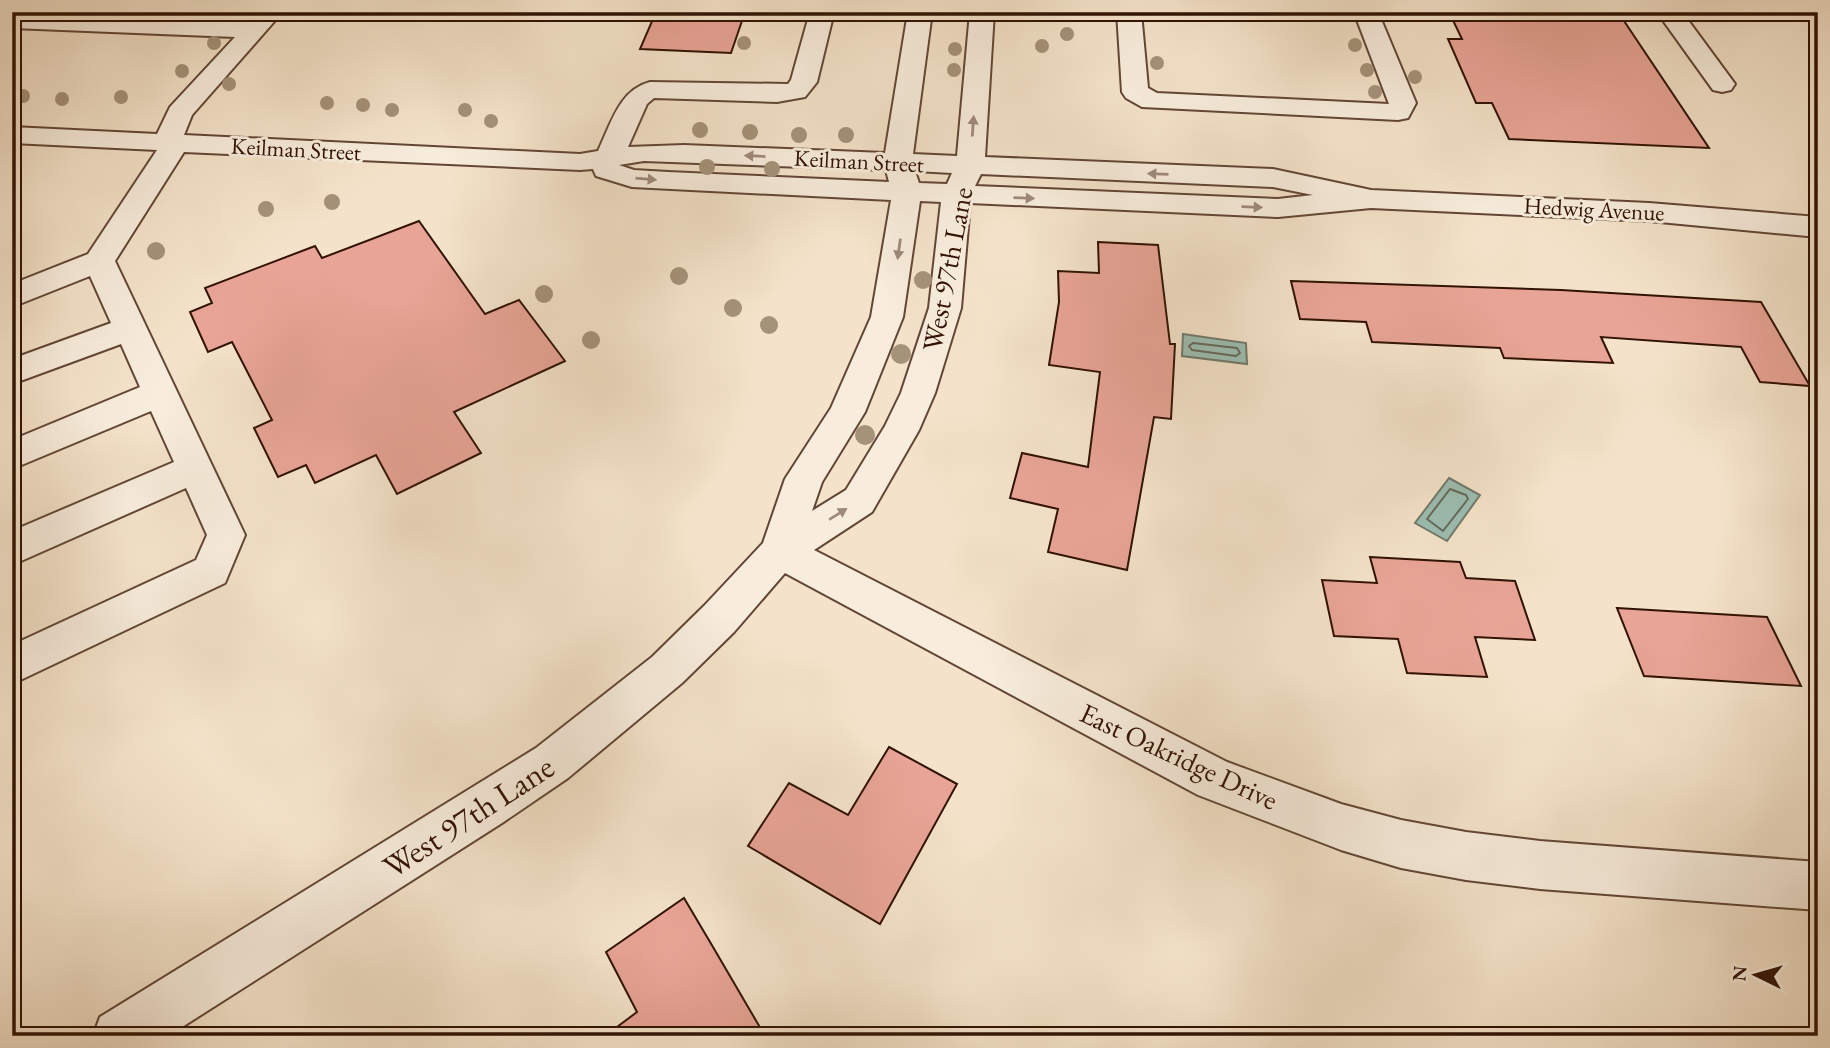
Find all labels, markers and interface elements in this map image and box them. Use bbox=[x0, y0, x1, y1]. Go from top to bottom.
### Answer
one-way arrow bbox=[968, 114, 979, 136]
street label: Keilman Street bbox=[230, 131, 363, 167]
street label: Keilman Street bbox=[793, 143, 926, 179]
one-way arrow bbox=[744, 150, 766, 161]
one-way arrow bbox=[1146, 168, 1168, 179]
one-way arrow bbox=[635, 174, 657, 185]
street label: West 97th Lane bbox=[913, 184, 981, 354]
street label: Hedwig Avenue bbox=[1523, 190, 1665, 228]
one-way arrow bbox=[1014, 193, 1036, 204]
one-way arrow bbox=[1241, 201, 1263, 212]
one-way arrow bbox=[893, 238, 904, 260]
one-way arrow bbox=[829, 508, 848, 521]
street label: East Oakridge Drive bbox=[1074, 694, 1284, 818]
street label: West 97th Lane bbox=[374, 745, 562, 888]
north arrow bbox=[1722, 940, 1792, 1010]
text: N bbox=[1726, 964, 1753, 982]

